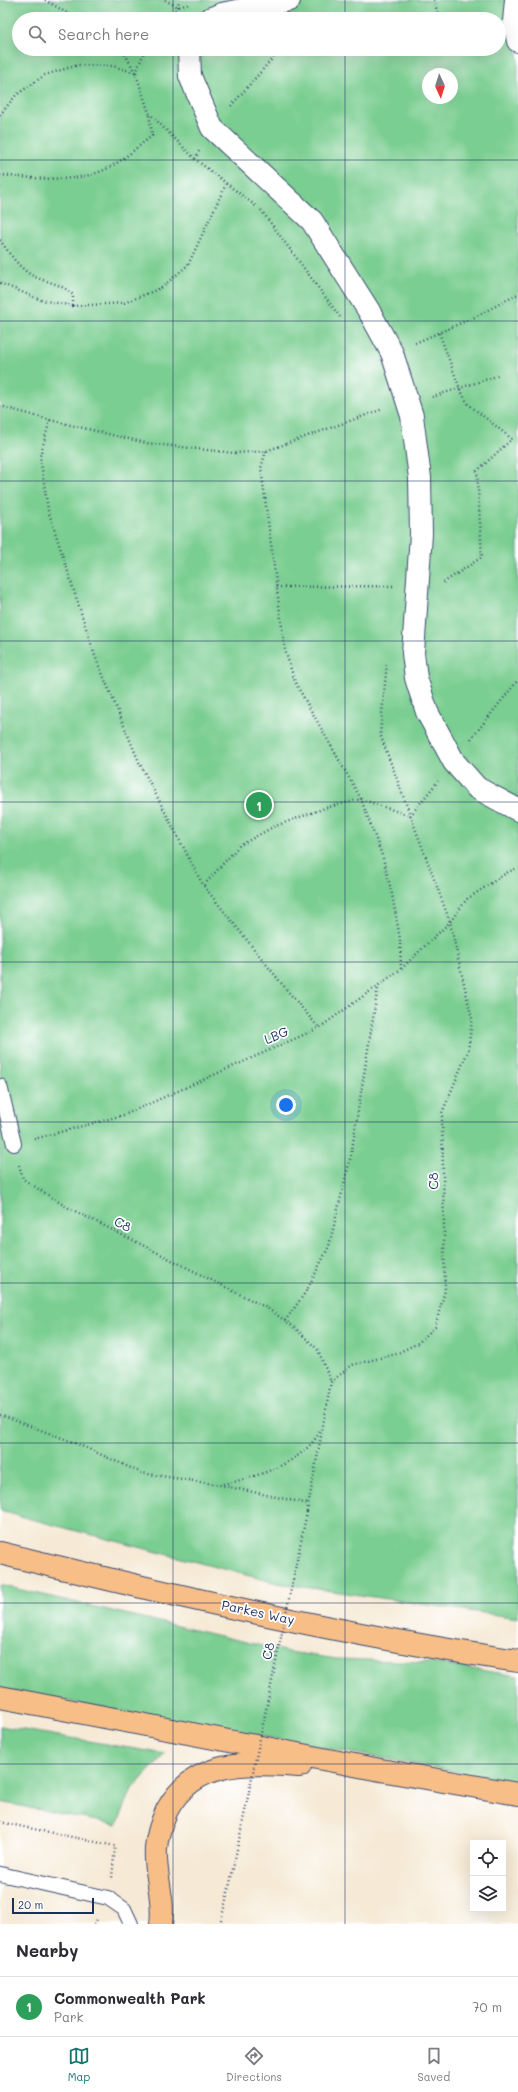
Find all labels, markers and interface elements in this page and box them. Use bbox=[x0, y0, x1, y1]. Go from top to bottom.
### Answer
search box bbox=[12, 12, 506, 56]
icon: search bbox=[26, 23, 48, 45]
text: Search here bbox=[58, 24, 149, 44]
north arrow bbox=[422, 68, 458, 104]
pin: 1 bbox=[246, 790, 272, 820]
street label: LBG bbox=[261, 1022, 291, 1047]
your location bbox=[276, 1095, 296, 1115]
street label: C8 bbox=[424, 1172, 441, 1190]
street label: C8 bbox=[112, 1212, 135, 1235]
street label: Parkes Way bbox=[220, 1595, 296, 1628]
street label: C8 bbox=[257, 1641, 278, 1661]
map controls bbox=[470, 1840, 506, 1912]
button: locate bbox=[470, 1840, 506, 1876]
button: layers bbox=[470, 1876, 506, 1912]
scale bar bbox=[12, 1896, 94, 1915]
text: 20 m bbox=[18, 1897, 43, 1912]
text: Nearby bbox=[16, 1939, 78, 1961]
text: Commonwealth Park bbox=[54, 1988, 206, 2008]
text: 1 bbox=[26, 1998, 32, 2015]
text: 70 m bbox=[472, 1998, 502, 2015]
text: Park bbox=[54, 2008, 83, 2025]
tab: Map bbox=[68, 2045, 90, 2084]
tab: Directions bbox=[226, 2045, 282, 2084]
tab: Saved bbox=[417, 2045, 450, 2084]

